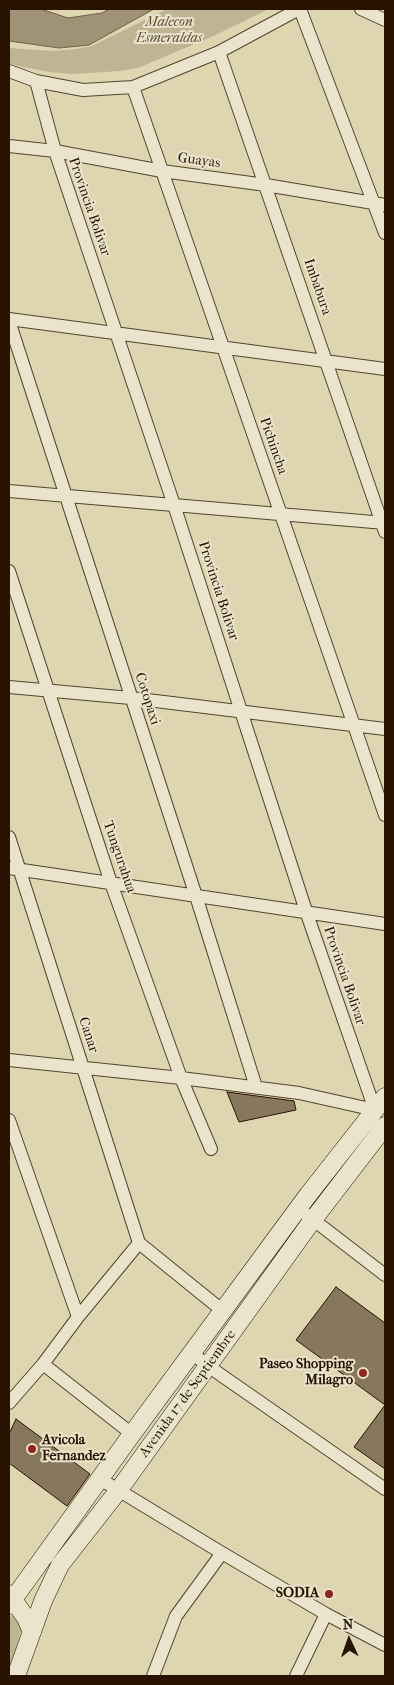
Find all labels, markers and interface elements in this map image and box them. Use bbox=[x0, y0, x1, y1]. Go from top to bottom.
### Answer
park label: Malecon Esmeraldas bbox=[136, 15, 202, 48]
street label: Guayas bbox=[177, 150, 221, 172]
street label: Provincia Bolivar bbox=[64, 155, 114, 259]
street label: Imbabura bbox=[300, 257, 334, 317]
street label: Pichincha bbox=[255, 415, 291, 477]
street label: Provincia Bolivar bbox=[194, 539, 242, 643]
street label: Cotopaxi bbox=[131, 671, 163, 727]
street label: Tungurahua bbox=[99, 819, 139, 895]
street label: Provincia Bolivar bbox=[319, 924, 369, 1028]
street label: Canar bbox=[74, 1015, 102, 1055]
street label: Avenida 17 de Septiembre bbox=[136, 1327, 240, 1461]
place label: Paseo Shopping Milagro bbox=[259, 1357, 353, 1390]
marker: Paseo Shopping Milagro bbox=[357, 1367, 369, 1379]
place label: Avicola Fernandez bbox=[42, 1433, 106, 1465]
marker: Avicola Fernandez bbox=[26, 1443, 38, 1455]
place label: SODIA bbox=[276, 1586, 319, 1602]
marker: SODIA bbox=[323, 1588, 335, 1600]
north arrow bbox=[324, 1615, 374, 1665]
text: N bbox=[342, 1616, 354, 1633]

